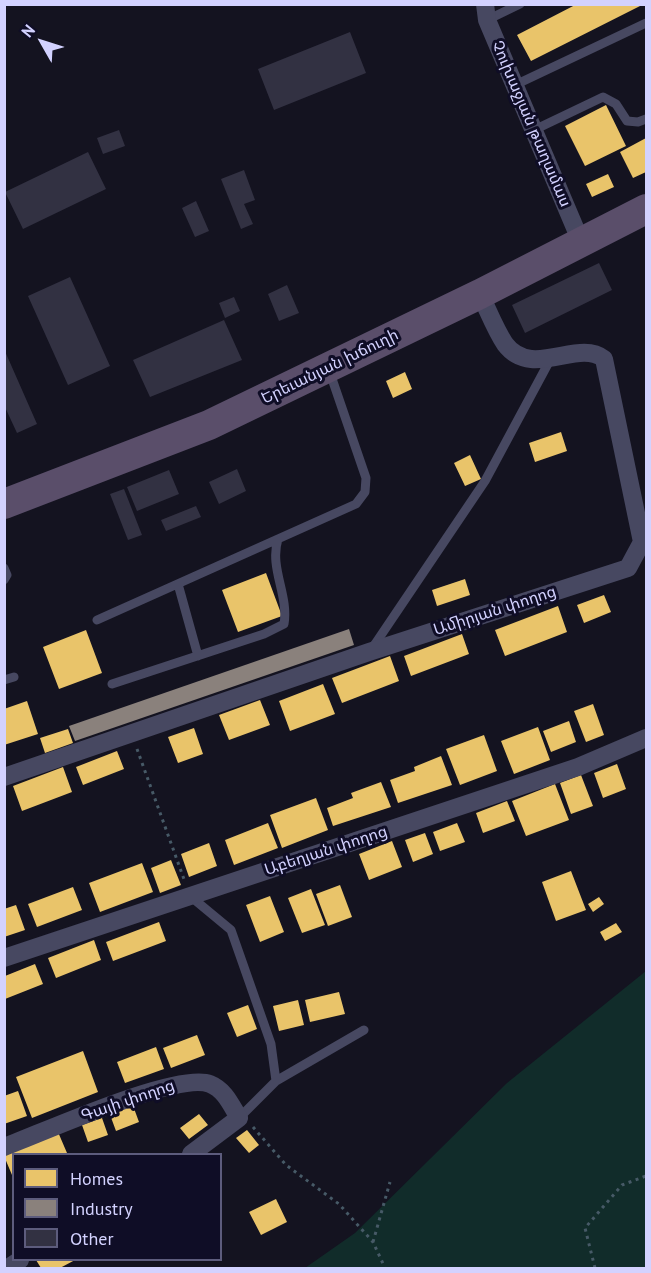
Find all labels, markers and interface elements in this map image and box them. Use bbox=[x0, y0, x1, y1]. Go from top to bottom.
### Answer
north arrow bbox=[12, 12, 72, 72]
text: N bbox=[17, 20, 39, 41]
street label: Չուխաջյան թաղամաս bbox=[487, 38, 575, 210]
street label: Երեւանյան խճուղի bbox=[258, 325, 402, 409]
street label: Ամիրյան փողոց bbox=[431, 582, 559, 640]
street label: Աբեղյան փողոց bbox=[262, 822, 390, 880]
street label: Գայի փողոց bbox=[79, 1076, 177, 1126]
legend bbox=[12, 1153, 222, 1261]
text: Homes bbox=[70, 1167, 123, 1190]
text: Industry bbox=[70, 1197, 133, 1220]
text: Other bbox=[70, 1227, 114, 1250]

